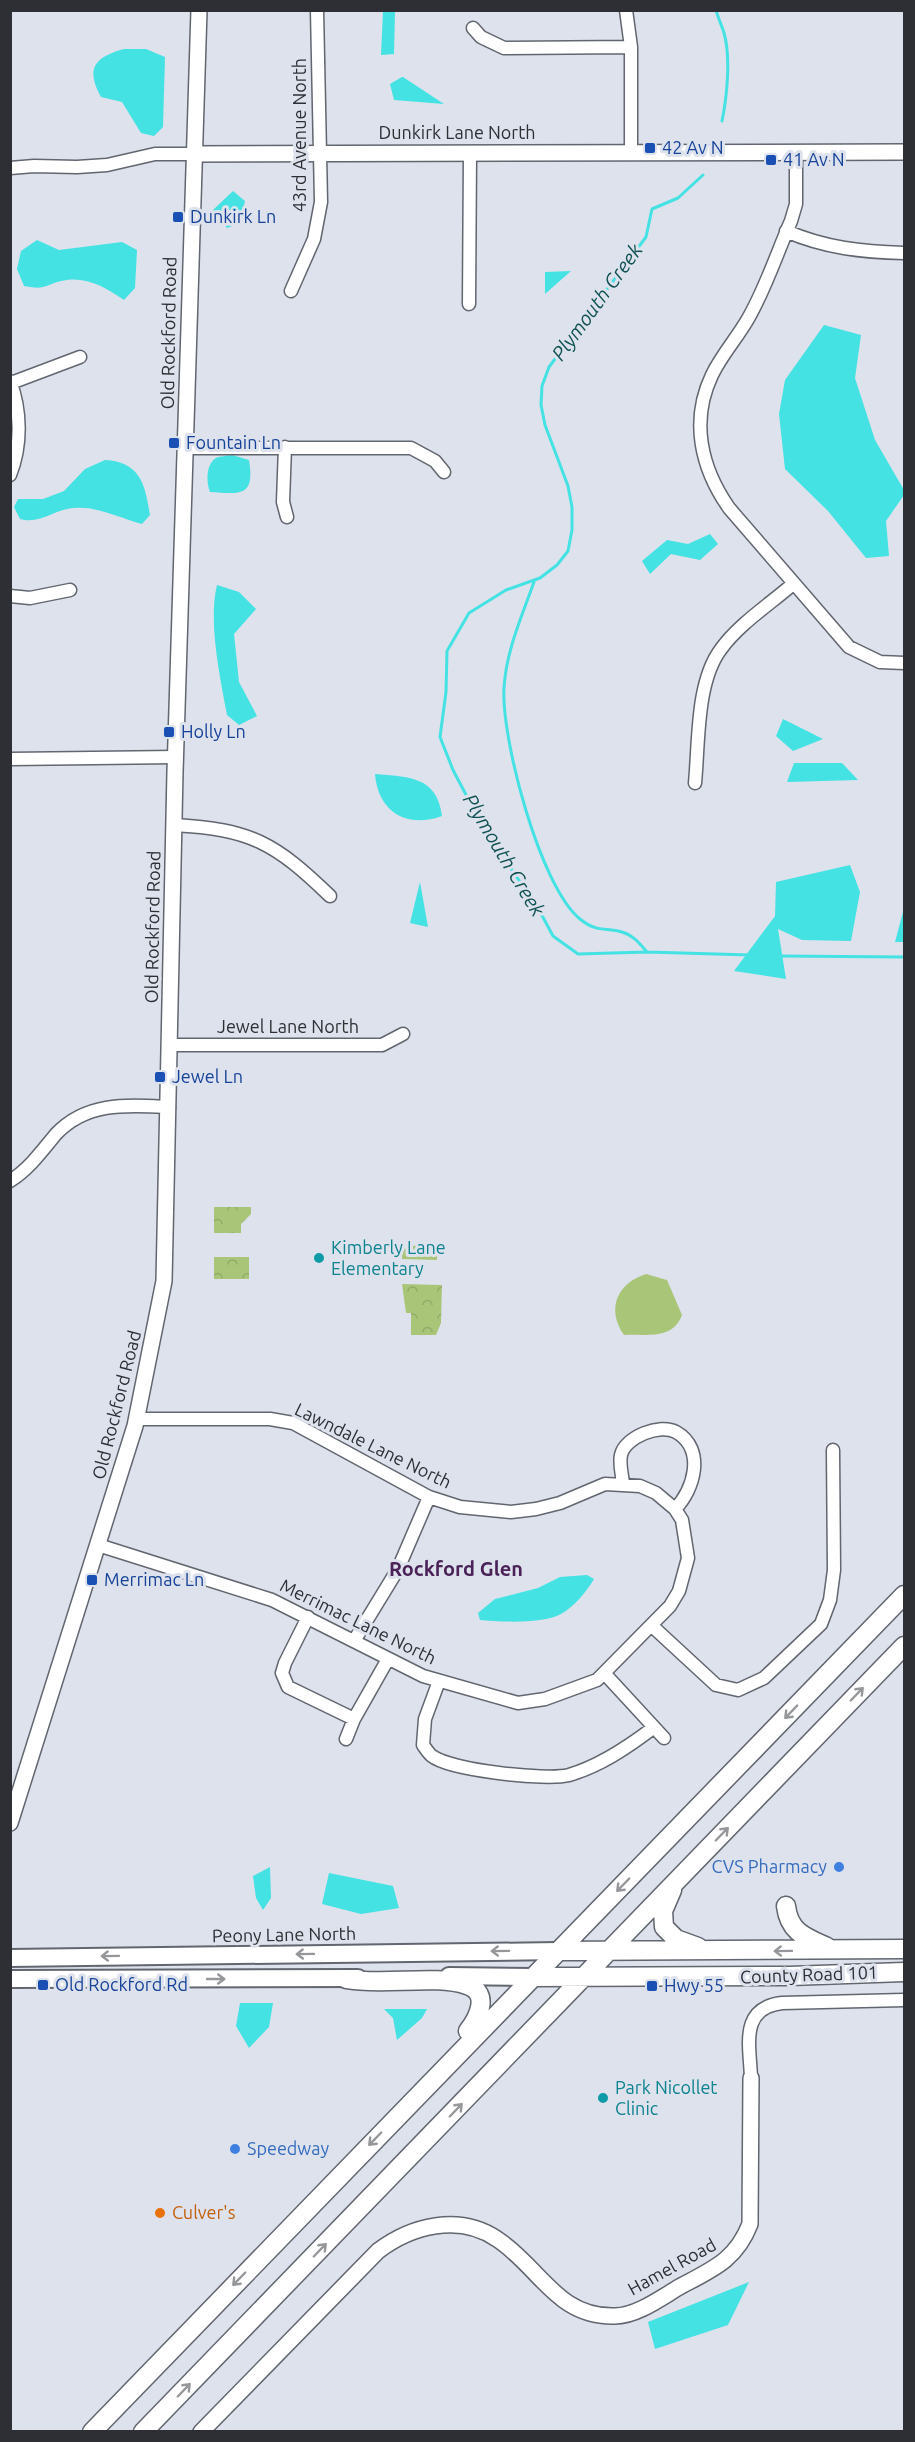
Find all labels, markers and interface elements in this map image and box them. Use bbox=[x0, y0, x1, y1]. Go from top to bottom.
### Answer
street label: 43rd Avenue North bbox=[289, 58, 309, 212]
street label: Dunkirk Lane North bbox=[378, 122, 536, 142]
place label: 42 Av N bbox=[662, 137, 724, 157]
marker: 42 Av N bbox=[643, 141, 657, 155]
place label: 41 Av N bbox=[783, 149, 845, 169]
marker: 41 Av N bbox=[764, 153, 778, 167]
place label: Dunkirk Ln bbox=[190, 206, 276, 226]
marker: Dunkirk Ln bbox=[171, 210, 185, 224]
water label: Plymouth Creek bbox=[546, 238, 647, 365]
street label: Old Rockford Road bbox=[157, 256, 179, 410]
place label: Fountain Ln bbox=[186, 432, 281, 452]
marker: Fountain Ln bbox=[167, 436, 181, 450]
place label: Holly Ln bbox=[181, 721, 246, 741]
marker: Holly Ln bbox=[162, 725, 176, 739]
water label: Plymouth Creek bbox=[459, 789, 550, 921]
street label: Old Rockford Road bbox=[141, 850, 163, 1004]
street label: Jewel Lane North bbox=[217, 1016, 359, 1036]
place label: Jewel Ln bbox=[172, 1066, 243, 1086]
marker: Jewel Ln bbox=[153, 1070, 167, 1084]
place label: Kimberly Lane Elementary bbox=[331, 1237, 446, 1278]
marker: Kimberly Lane Elementary bbox=[312, 1251, 326, 1265]
street label: Old Rockford Road bbox=[88, 1328, 144, 1481]
street label: Lawndale Lane North bbox=[292, 1399, 455, 1492]
district label: Rockford Glen bbox=[389, 1557, 523, 1580]
place label: Merrimac Ln bbox=[104, 1569, 204, 1589]
marker: Merrimac Ln bbox=[85, 1573, 99, 1587]
street label: Merrimac Lane North bbox=[277, 1575, 440, 1668]
one-way arrow bbox=[850, 1687, 865, 1702]
one-way arrow bbox=[783, 1704, 798, 1719]
one-way arrow bbox=[714, 1827, 729, 1842]
place label: CVS Pharmacy bbox=[712, 1856, 827, 1876]
marker: CVS Pharmacy bbox=[832, 1860, 846, 1874]
one-way arrow bbox=[615, 1877, 630, 1892]
street label: Peony Lane North bbox=[212, 1923, 356, 1945]
one-way arrow bbox=[774, 1945, 794, 1956]
one-way arrow bbox=[491, 1946, 511, 1957]
one-way arrow bbox=[296, 1948, 316, 1960]
one-way arrow bbox=[101, 1950, 121, 1962]
street label: County Road 101 bbox=[740, 1962, 878, 1986]
one-way arrow bbox=[205, 1973, 225, 1985]
place label: Old Rockford Rd bbox=[55, 1974, 188, 1994]
place label: Hwy 55 bbox=[664, 1975, 724, 1995]
marker: Old Rockford Rd bbox=[36, 1978, 50, 1992]
marker: Hwy 55 bbox=[645, 1979, 659, 1993]
place label: Park Nicollet Clinic bbox=[615, 2077, 717, 2118]
marker: Park Nicollet Clinic bbox=[596, 2091, 610, 2105]
one-way arrow bbox=[449, 2103, 464, 2118]
one-way arrow bbox=[368, 2132, 382, 2147]
place label: Speedway bbox=[247, 2138, 330, 2158]
marker: Speedway bbox=[228, 2142, 242, 2156]
place label: Culver's bbox=[172, 2202, 236, 2222]
marker: Culver's bbox=[153, 2206, 167, 2220]
street label: Hamel Road bbox=[624, 2234, 719, 2299]
one-way arrow bbox=[313, 2242, 328, 2257]
one-way arrow bbox=[232, 2271, 246, 2286]
one-way arrow bbox=[177, 2382, 192, 2397]

